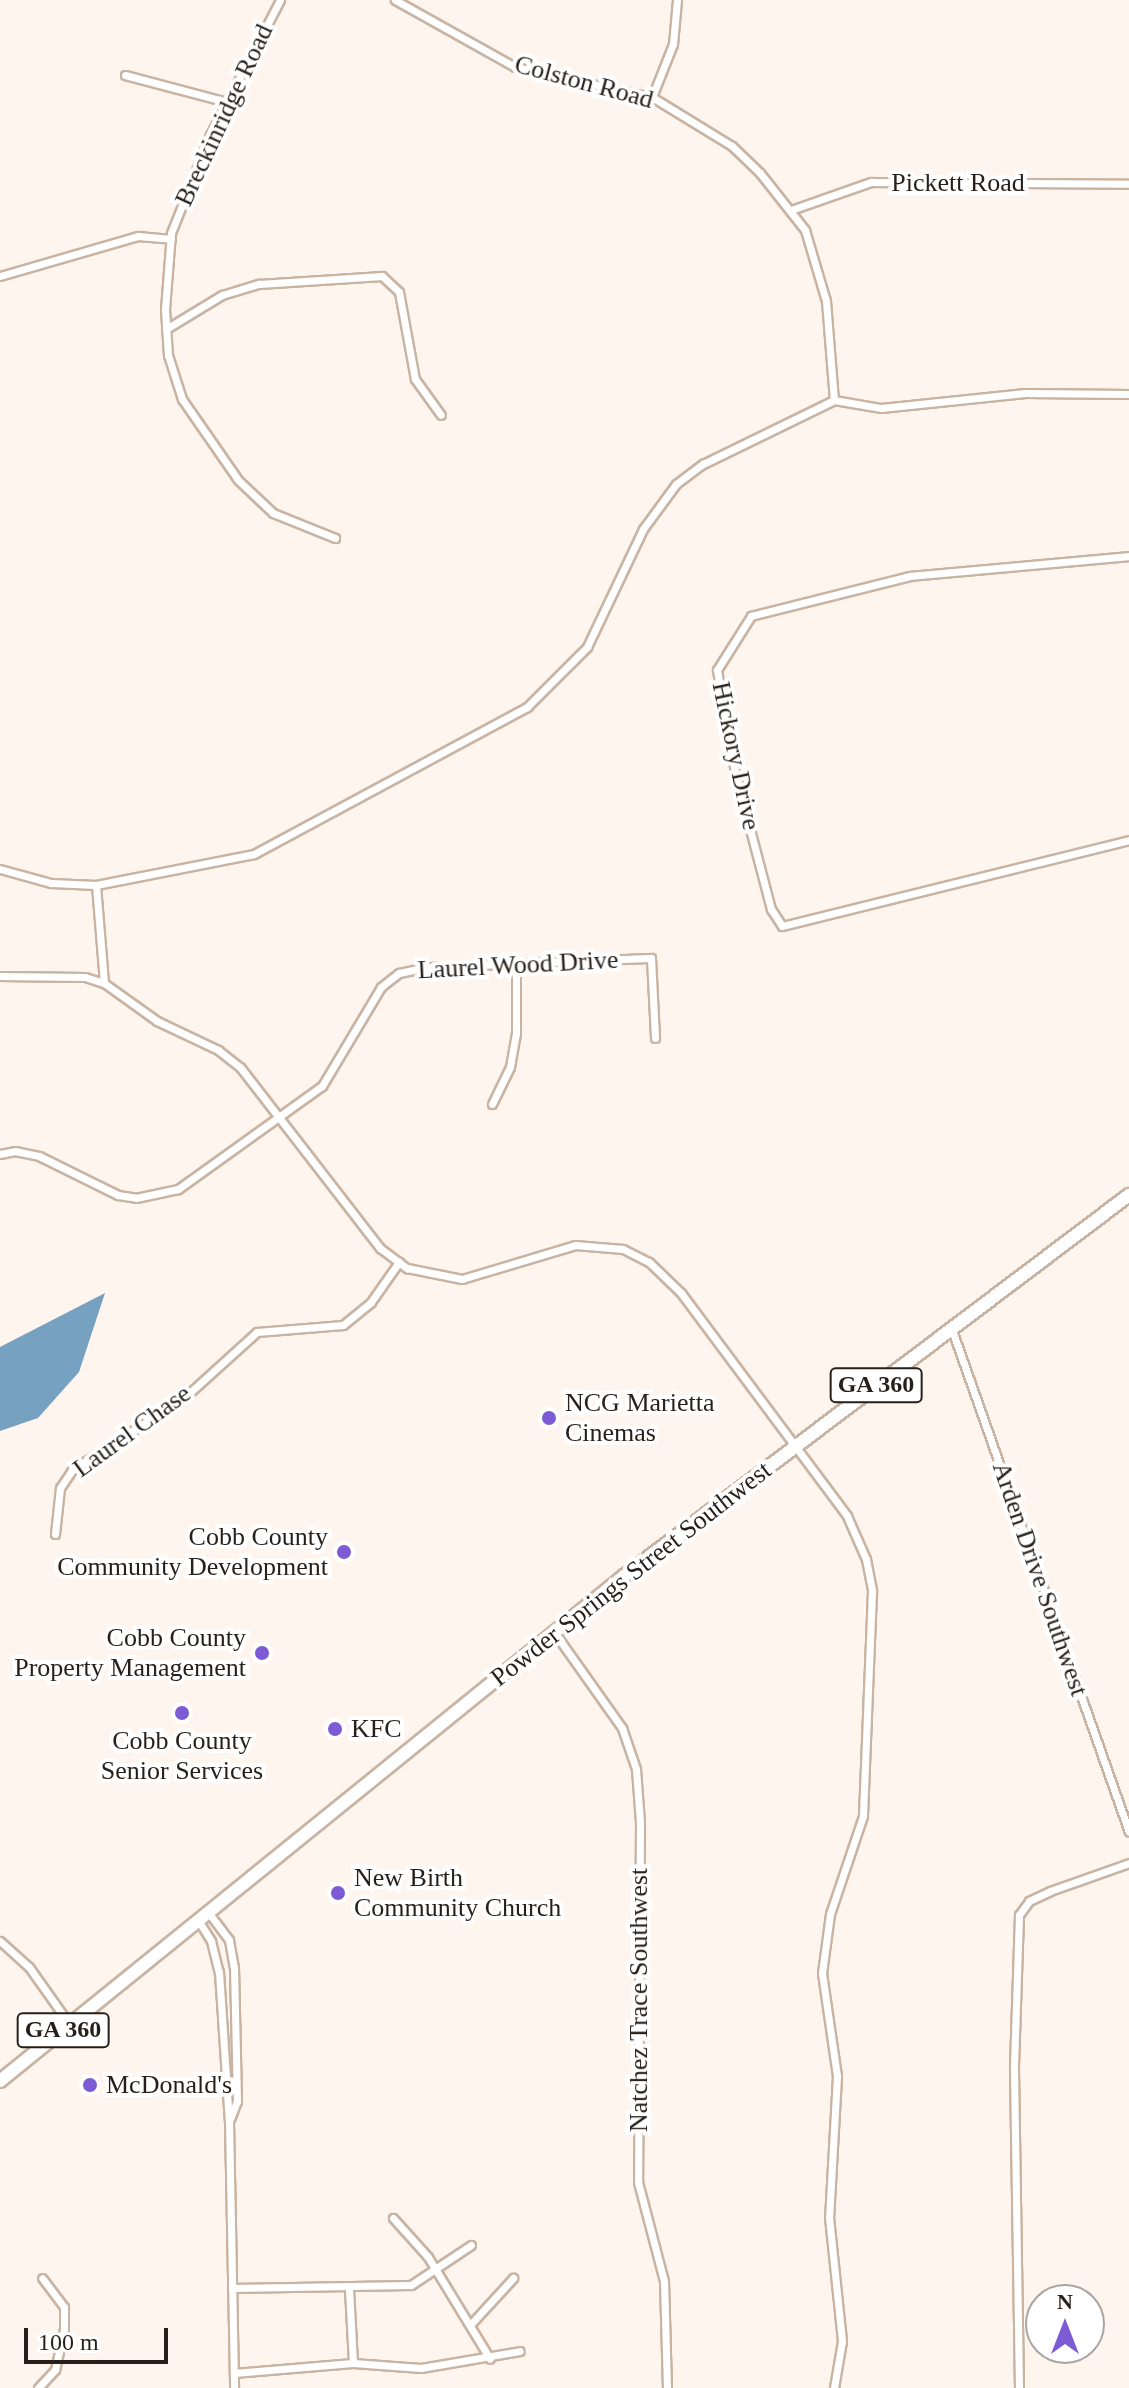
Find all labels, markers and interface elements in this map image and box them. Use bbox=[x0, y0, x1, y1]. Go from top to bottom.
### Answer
street label: Breckinridge Road bbox=[168, 19, 280, 211]
street label: Colston Road bbox=[511, 49, 657, 115]
street label: Pickett Road bbox=[891, 167, 1025, 199]
street label: Hickory Drive bbox=[705, 679, 767, 833]
street label: Laurel Wood Drive bbox=[417, 944, 619, 986]
road number: GA 360 bbox=[828, 1365, 924, 1405]
street label: Laurel Chase bbox=[67, 1378, 197, 1484]
place label: NCG Marietta Cinemas bbox=[565, 1387, 714, 1448]
marker: NCG Marietta Cinemas bbox=[540, 1409, 558, 1427]
street label: Powder Springs Street Southwest bbox=[485, 1455, 777, 1693]
street label: Arden Drive Southwest bbox=[985, 1458, 1095, 1700]
place label: Cobb County Community Development bbox=[57, 1521, 328, 1582]
marker: Cobb County Community Development bbox=[335, 1543, 353, 1561]
place label: Cobb County Property Management bbox=[14, 1622, 246, 1684]
marker: Cobb County Property Management bbox=[253, 1644, 271, 1662]
marker: Cobb County Senior Services bbox=[173, 1704, 191, 1722]
place label: KFC bbox=[351, 1713, 402, 1745]
marker: KFC bbox=[326, 1720, 344, 1738]
place label: Cobb County Senior Services bbox=[101, 1725, 263, 1786]
place label: New Birth Community Church bbox=[354, 1862, 561, 1924]
street label: Natchez Trace Southwest bbox=[623, 1868, 655, 2132]
marker: New Birth Community Church bbox=[329, 1884, 347, 1902]
road number: GA 360 bbox=[15, 2010, 111, 2050]
place label: McDonald's bbox=[106, 2069, 232, 2101]
marker: McDonald's bbox=[81, 2076, 99, 2094]
north arrow bbox=[1025, 2284, 1105, 2364]
text: N bbox=[1057, 2289, 1073, 2314]
scale bar bbox=[28, 2312, 172, 2362]
text: 100 m bbox=[38, 2329, 99, 2355]

